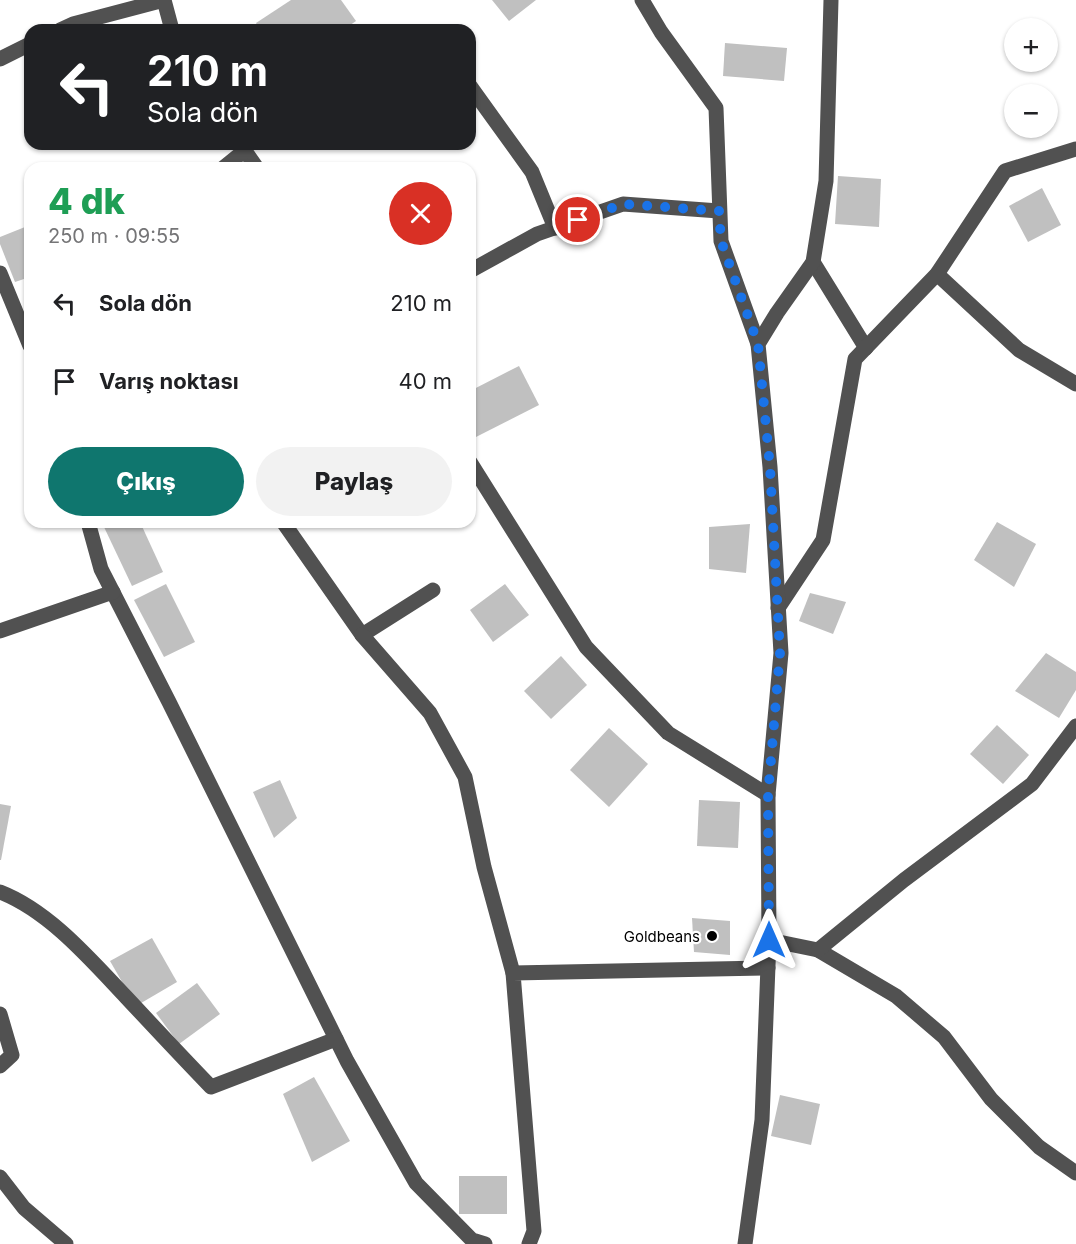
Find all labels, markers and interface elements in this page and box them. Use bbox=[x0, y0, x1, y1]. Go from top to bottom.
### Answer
map controls bbox=[1004, 18, 1058, 138]
button: + bbox=[1004, 18, 1058, 72]
text: 210 m bbox=[147, 45, 268, 96]
icon: left bbox=[48, 48, 126, 126]
button: − bbox=[1004, 84, 1058, 138]
text: Sola dön bbox=[147, 96, 258, 129]
text: 4 dk bbox=[48, 179, 125, 223]
button: close bbox=[389, 182, 452, 245]
pin bbox=[552, 194, 603, 245]
icon: arrive bbox=[561, 203, 594, 236]
text: 250 m · 09:55 bbox=[48, 224, 180, 248]
icon: left bbox=[48, 287, 81, 320]
text: Sola dön bbox=[99, 290, 192, 316]
text: 210 m bbox=[390, 290, 452, 316]
icon: arrive bbox=[48, 365, 81, 398]
text: Varış noktası bbox=[99, 368, 239, 394]
text: 40 m bbox=[398, 368, 452, 394]
button: Çıkış bbox=[48, 447, 244, 516]
button: Paylaş bbox=[256, 447, 452, 516]
position arrow bbox=[737, 908, 801, 972]
place label: Goldbeans bbox=[624, 927, 700, 946]
marker: Goldbeans bbox=[705, 929, 719, 943]

